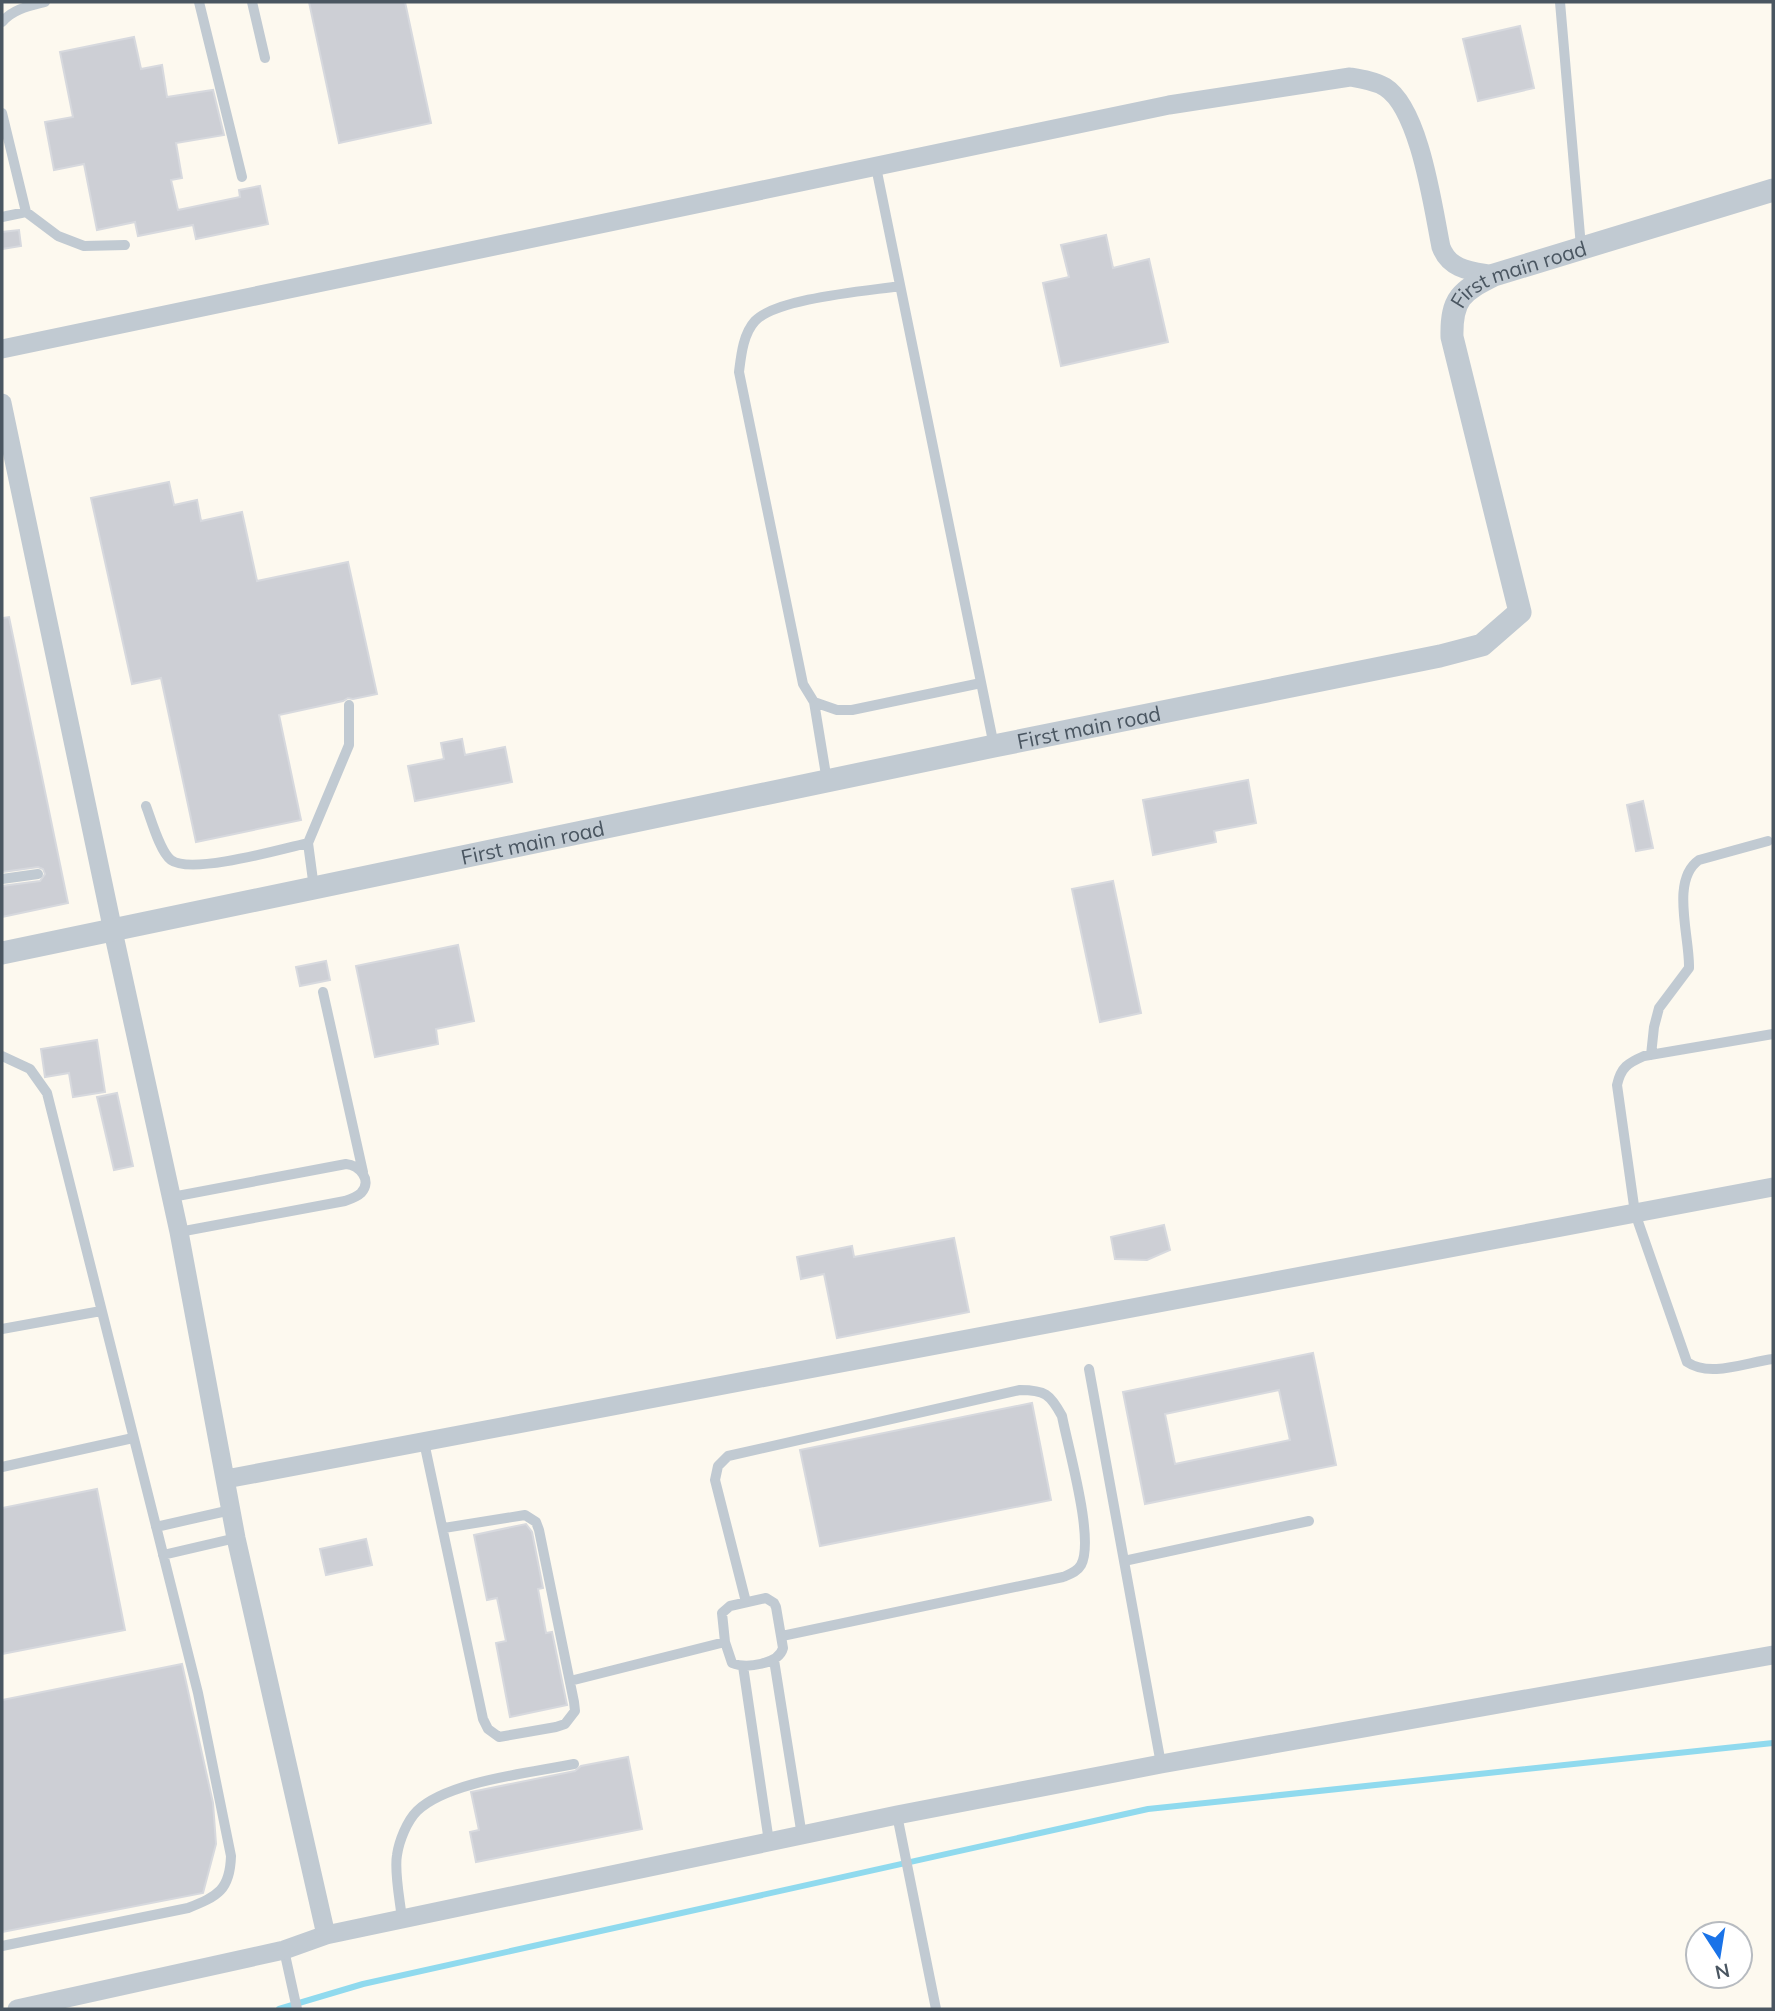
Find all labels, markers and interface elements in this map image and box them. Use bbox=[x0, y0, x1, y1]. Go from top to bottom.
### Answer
street label: First main road bbox=[1444, 235, 1589, 312]
street label: First main road bbox=[1015, 700, 1163, 754]
street label: First main road bbox=[458, 815, 607, 870]
north arrow bbox=[1684, 1920, 1754, 1990]
text: N bbox=[1713, 1958, 1732, 1985]

